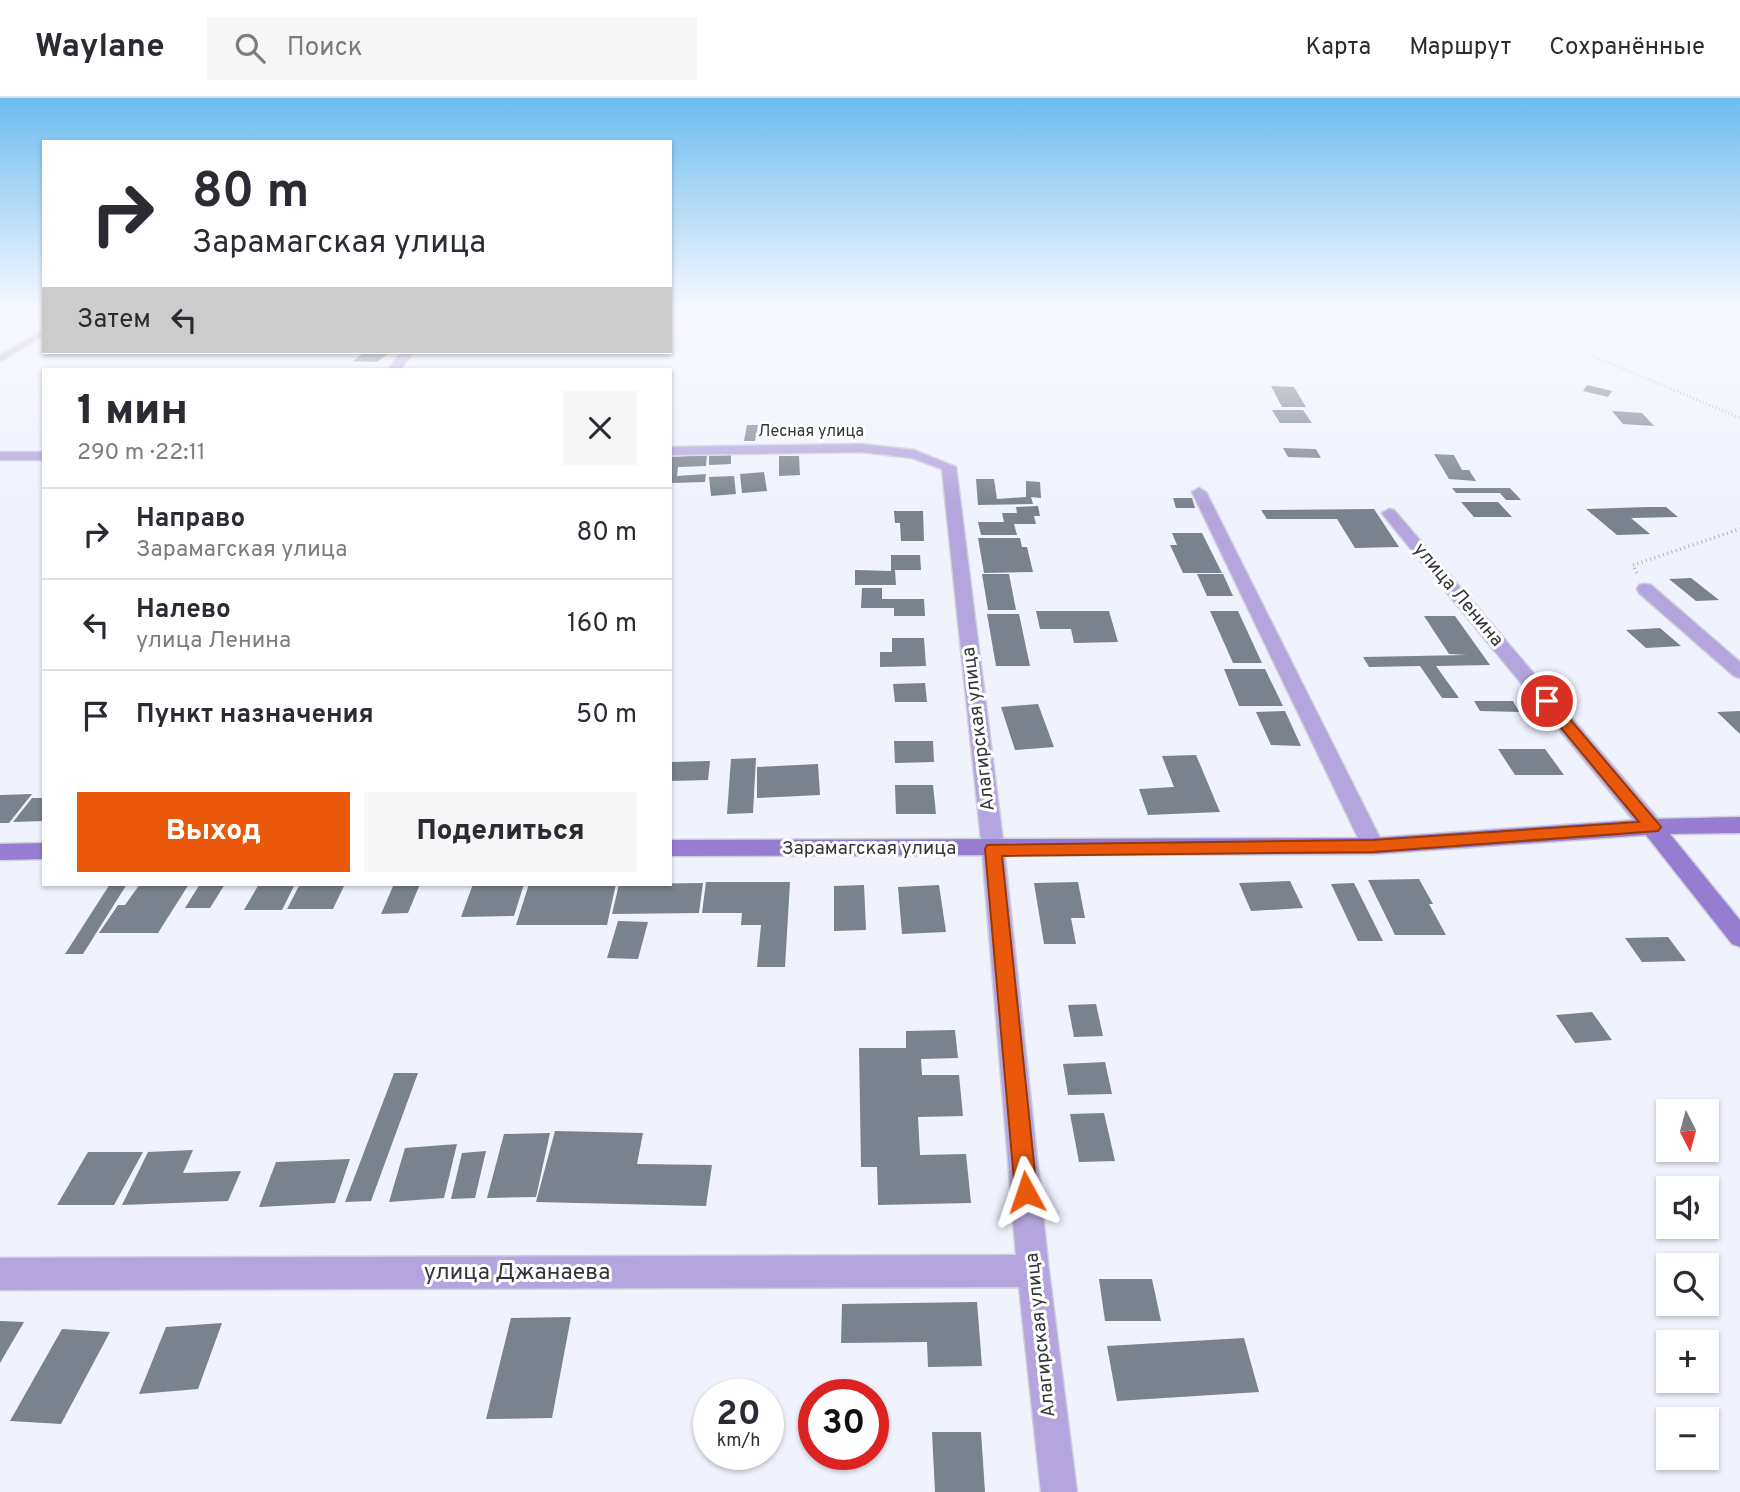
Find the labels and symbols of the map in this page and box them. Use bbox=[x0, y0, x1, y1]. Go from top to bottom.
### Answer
street label: Лесная улица bbox=[758, 422, 864, 442]
street label: улица Ленина bbox=[1408, 538, 1508, 652]
street label: Алагирская улица bbox=[957, 645, 1001, 813]
pin bbox=[1517, 671, 1577, 731]
street label: Зарамагская улица bbox=[782, 837, 956, 861]
north arrow bbox=[1656, 1099, 1718, 1162]
position arrow bbox=[989, 1155, 1063, 1229]
street label: Алагирская улица bbox=[1020, 1252, 1062, 1418]
street label: улица Джанаева bbox=[424, 1259, 610, 1288]
speed limit sign: 30 bbox=[798, 1379, 889, 1470]

